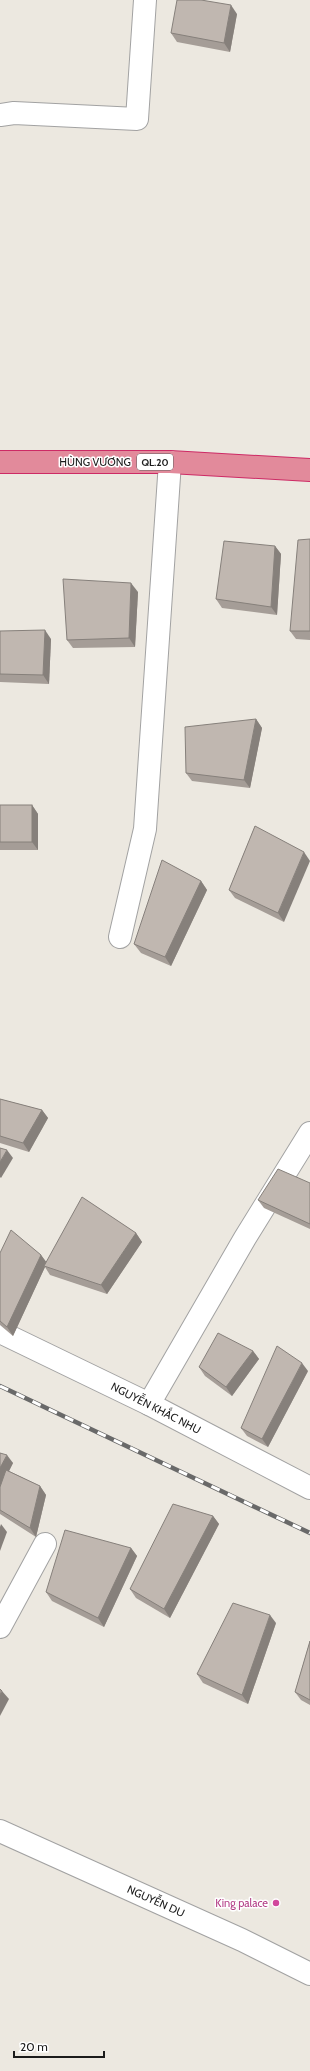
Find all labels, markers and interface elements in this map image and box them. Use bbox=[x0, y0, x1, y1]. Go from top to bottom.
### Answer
road number: QL.20 bbox=[137, 454, 173, 470]
street label: HÙNG VƯƠNG bbox=[59, 455, 131, 469]
street label: NGUYỄN KHẮC NHU bbox=[109, 1378, 204, 1437]
street label: NGUYỄN DU bbox=[125, 1880, 188, 1920]
place label: King palace bbox=[215, 1896, 268, 1910]
marker: King palace bbox=[271, 1898, 281, 1908]
scale bar bbox=[14, 2033, 104, 2059]
text: 20 m bbox=[20, 2039, 48, 2054]

